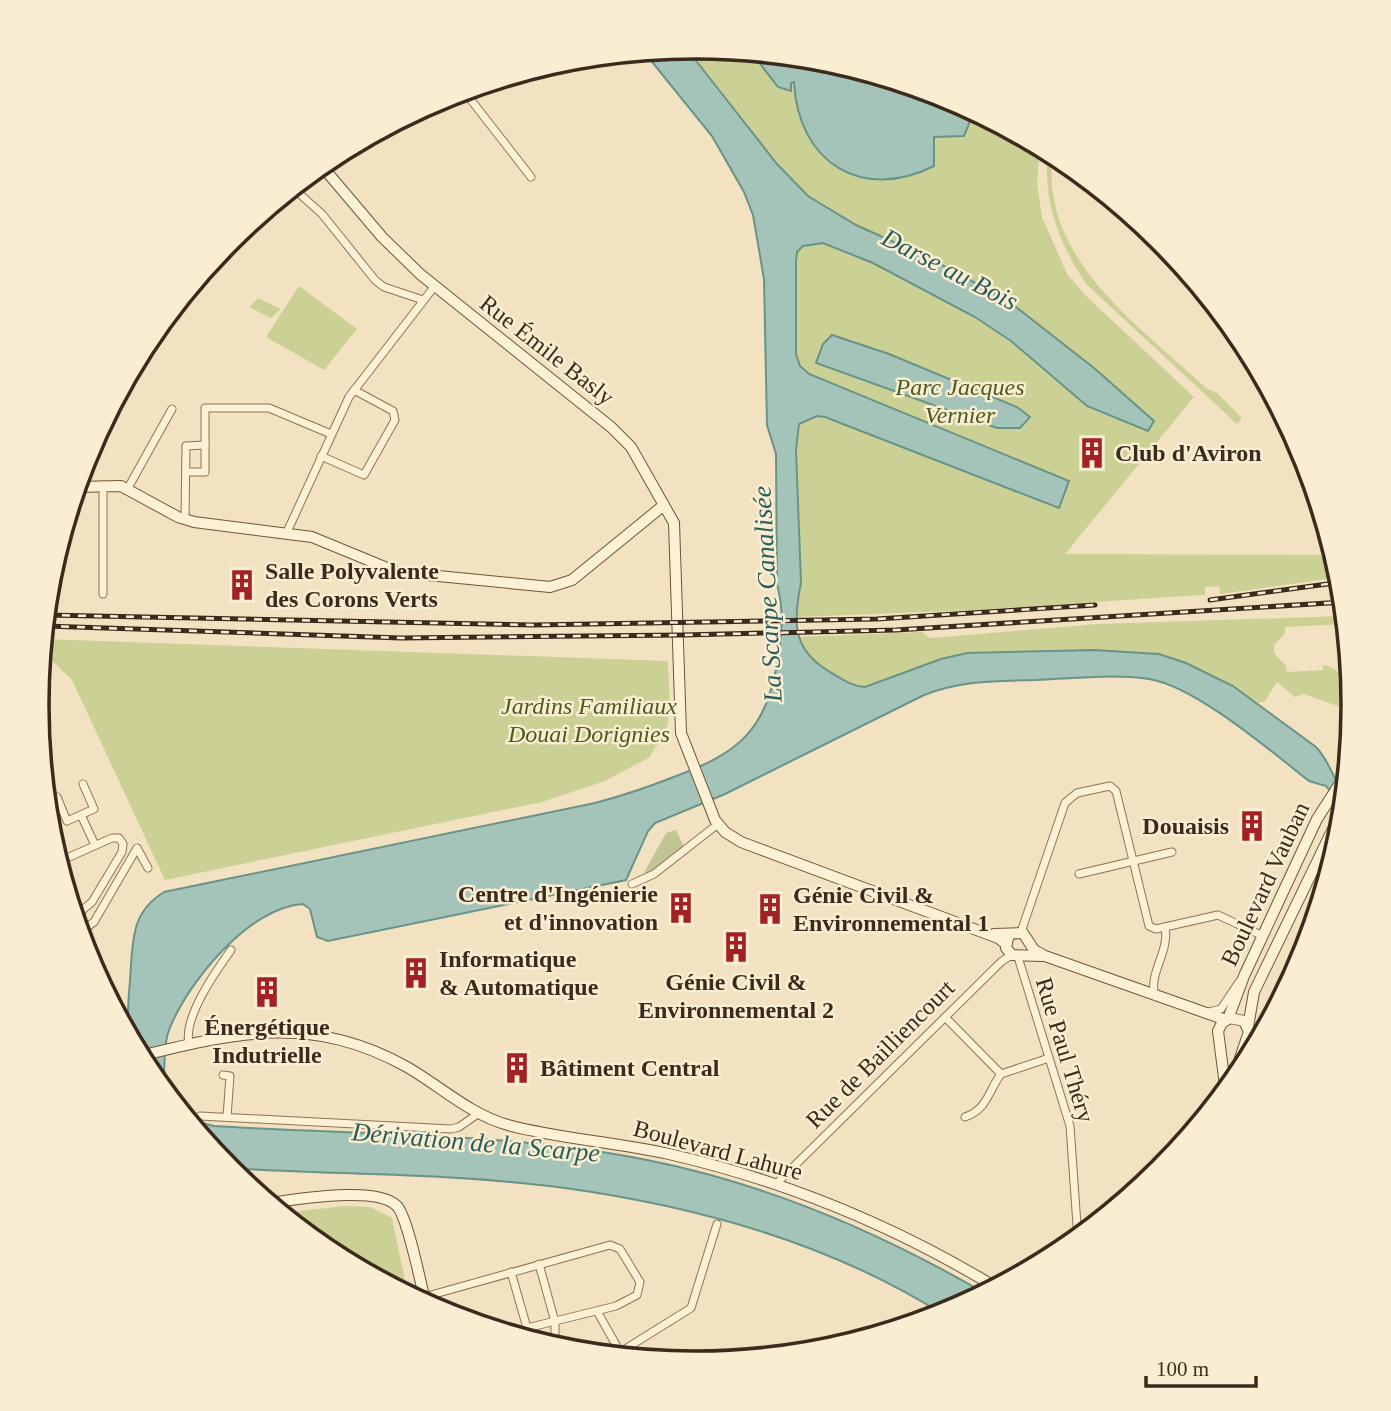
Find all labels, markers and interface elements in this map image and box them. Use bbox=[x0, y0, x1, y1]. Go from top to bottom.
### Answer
water label: Darse au Bois bbox=[876, 222, 1023, 316]
street label: Rue Émile Basly bbox=[475, 290, 619, 410]
park label: Parc Jacques Vernier bbox=[894, 374, 1025, 428]
building icon: Club d'Aviron bbox=[1075, 436, 1109, 470]
place label: Club d'Aviron bbox=[1115, 440, 1262, 466]
water label: La Scarpe Canalisée bbox=[747, 485, 788, 704]
place label: Salle Polyvalente des Corons Verts bbox=[265, 558, 439, 612]
building icon: Salle Polyvalente des Corons Verts bbox=[225, 568, 259, 602]
park label: Jardins Familiaux Douai Dorignies bbox=[501, 693, 677, 747]
street label: Boulevard Vauban bbox=[1216, 798, 1314, 970]
building icon: Douaisis bbox=[1235, 809, 1269, 843]
place label: Douaisis bbox=[1142, 813, 1229, 839]
place label: Centre d'Ingénierie et d'innovation bbox=[458, 881, 658, 935]
place label: Génie Civil & Environnemental 1 bbox=[793, 882, 989, 936]
building icon: Centre d'Ingénierie et d'innovation bbox=[664, 891, 698, 925]
building icon: Génie Civil & Environnemental 1 bbox=[753, 892, 787, 926]
building icon: Génie Civil & Environnemental 2 bbox=[719, 930, 753, 964]
place label: Informatique & Automatique bbox=[439, 946, 599, 1000]
building icon: Informatique & Automatique bbox=[399, 956, 433, 990]
place label: Génie Civil & Environnemental 2 bbox=[638, 969, 834, 1023]
street label: Rue de Bailliencourt bbox=[801, 974, 960, 1133]
street label: Rue Paul Théry bbox=[1031, 974, 1099, 1126]
building icon: Énergétique Indutrielle bbox=[250, 975, 284, 1009]
place label: Énergétique Indutrielle bbox=[204, 1014, 330, 1068]
building icon: Bâtiment Central bbox=[500, 1051, 534, 1085]
place label: Bâtiment Central bbox=[540, 1055, 720, 1081]
street label: Boulevard Lahure bbox=[631, 1115, 805, 1185]
water label: Dérivation de la Scarpe bbox=[350, 1117, 601, 1168]
scale bar bbox=[1146, 1344, 1256, 1388]
text: 100 m bbox=[1156, 1357, 1209, 1381]

